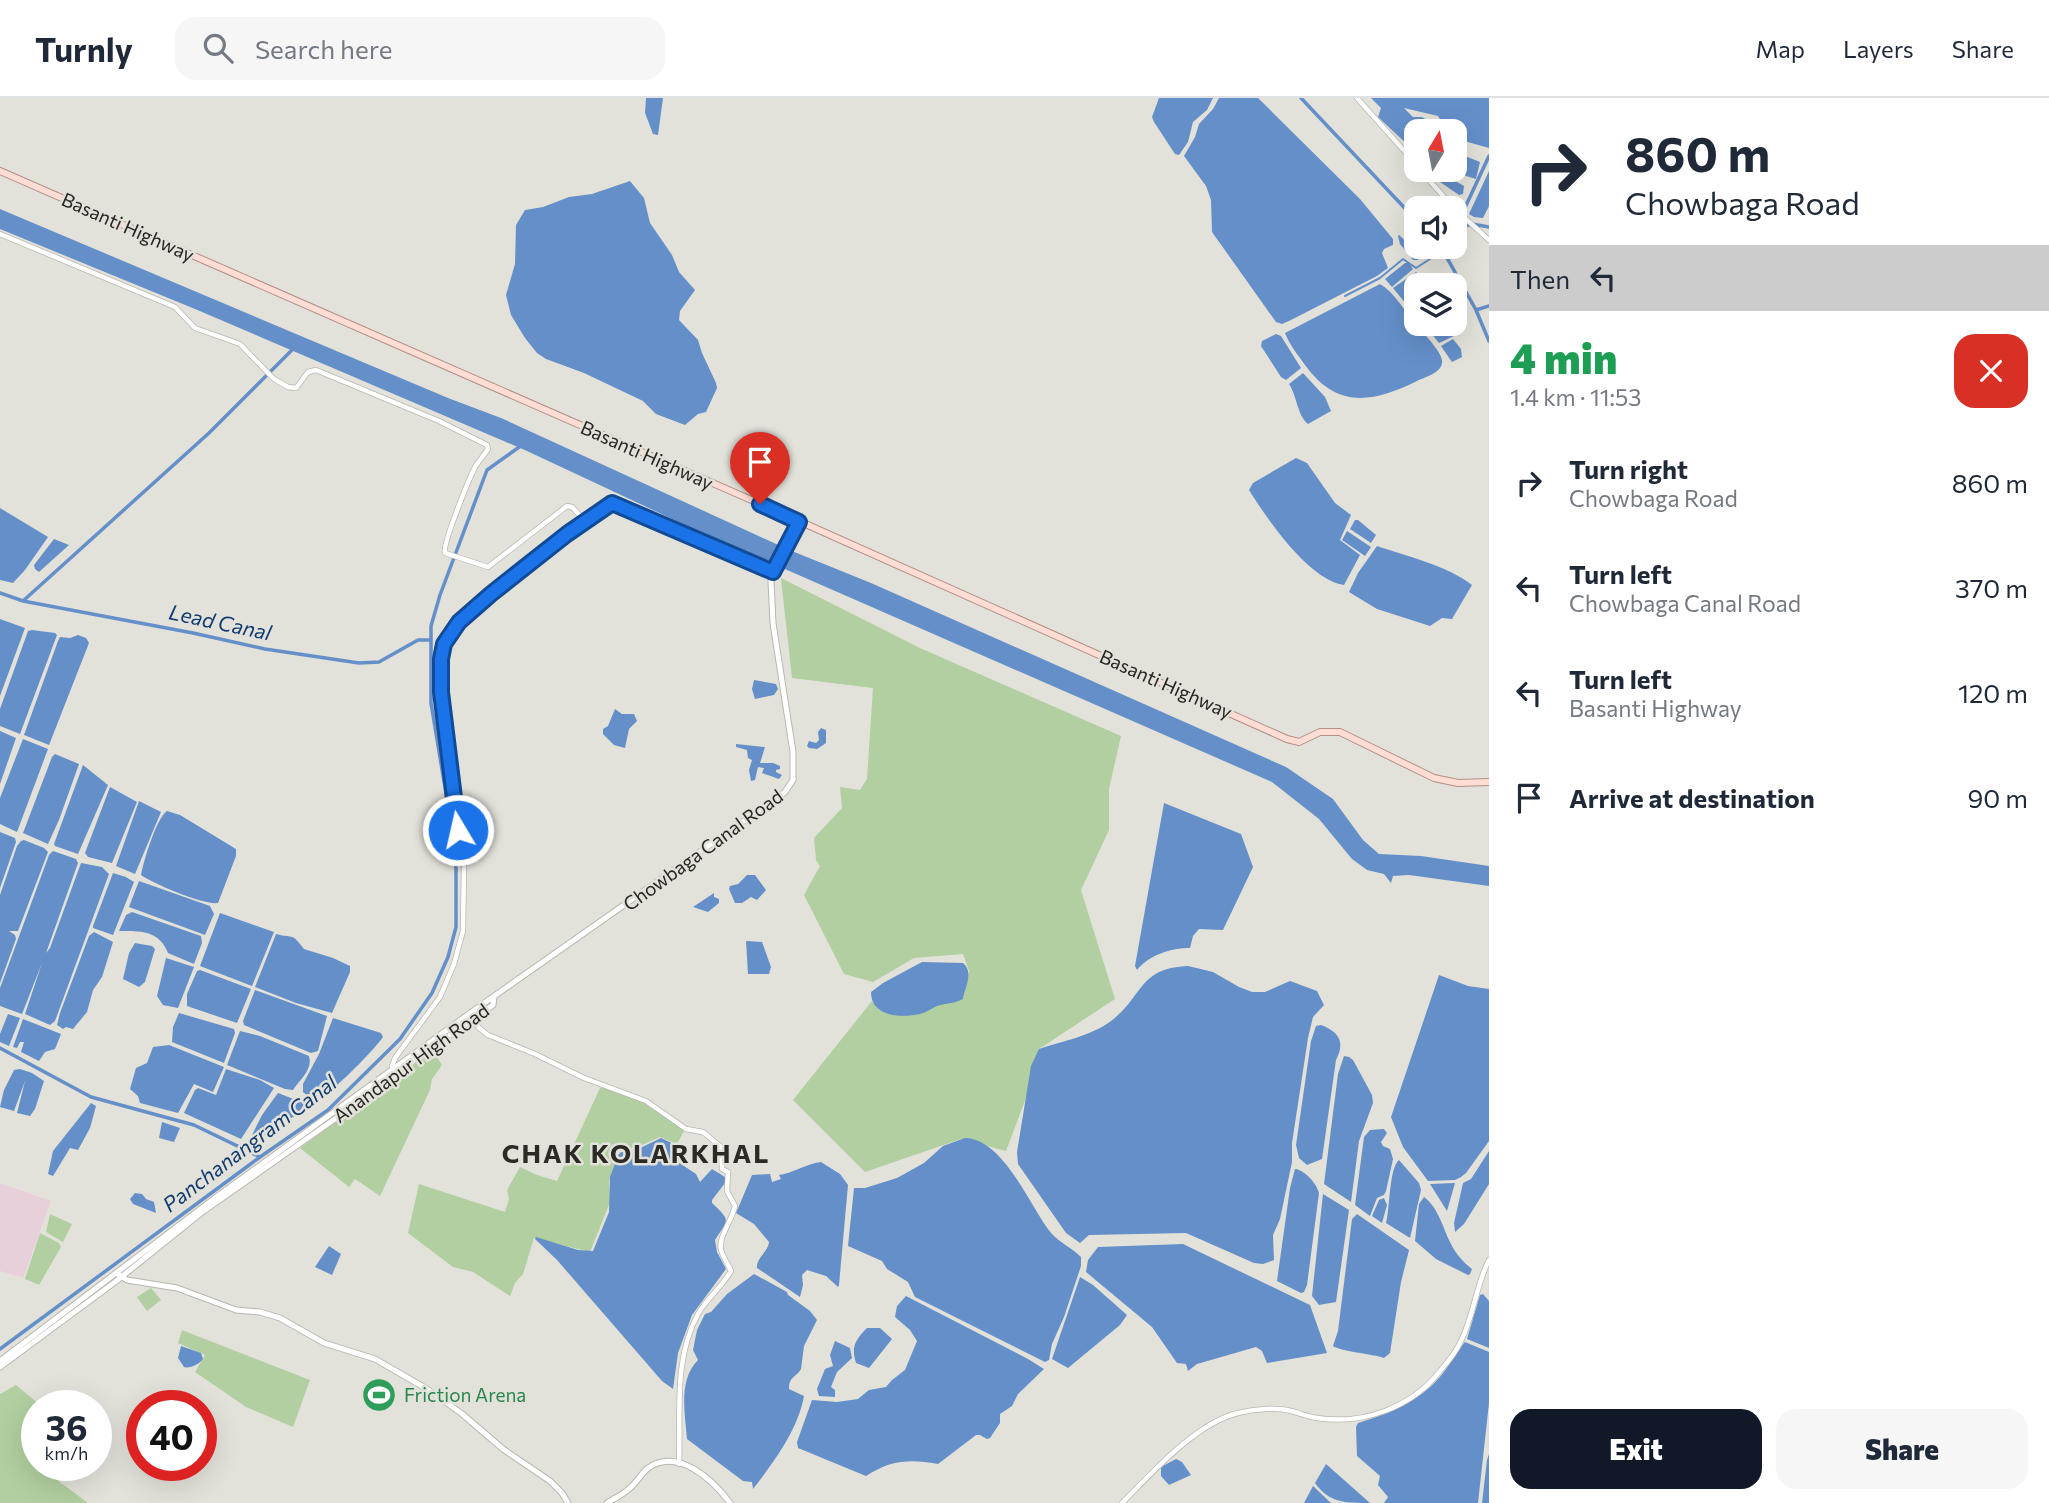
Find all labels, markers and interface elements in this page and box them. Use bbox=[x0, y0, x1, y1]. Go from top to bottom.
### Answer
search box bbox=[175, 17, 665, 80]
text: Turnly bbox=[35, 28, 133, 69]
icon: search bbox=[199, 29, 237, 67]
text: Search here bbox=[255, 33, 392, 64]
text: Map bbox=[1756, 34, 1805, 63]
text: Layers bbox=[1843, 34, 1914, 63]
text: Share bbox=[1952, 34, 2014, 63]
north arrow bbox=[1404, 119, 1466, 182]
map controls bbox=[1404, 119, 1467, 336]
text: 860 m bbox=[1625, 122, 1770, 182]
icon: right bbox=[1510, 126, 1601, 217]
text: Chowbaga Road bbox=[1625, 182, 1860, 222]
street label: Basanti Highway bbox=[58, 187, 198, 266]
button: sound bbox=[1404, 196, 1467, 259]
icon: left bbox=[1584, 259, 1622, 297]
text: Then bbox=[1510, 263, 1570, 294]
button: layers bbox=[1404, 273, 1467, 336]
text: 4 min bbox=[1510, 331, 1617, 383]
button: close bbox=[1954, 334, 2028, 408]
text: 1.4 km · 11:53 bbox=[1510, 383, 1641, 411]
street label: Basanti Highway bbox=[577, 415, 717, 494]
pin bbox=[730, 432, 790, 504]
icon: arrive bbox=[741, 443, 779, 481]
text: Turn right bbox=[1569, 453, 1688, 484]
icon: right bbox=[1510, 464, 1548, 502]
text: 860 m bbox=[1952, 467, 2028, 498]
text: Chowbaga Road bbox=[1569, 484, 1738, 512]
text: Turn left bbox=[1569, 558, 1672, 589]
icon: left bbox=[1510, 569, 1548, 607]
text: 370 m bbox=[1955, 572, 2028, 603]
text: Chowbaga Canal Road bbox=[1569, 589, 1801, 617]
water label: Lead Canal bbox=[167, 598, 274, 645]
street label: Basanti Highway bbox=[1096, 644, 1236, 723]
text: Turn left bbox=[1569, 663, 1672, 694]
icon: left bbox=[1510, 674, 1548, 712]
text: 120 m bbox=[1958, 677, 2028, 708]
text: Basanti Highway bbox=[1569, 694, 1742, 722]
icon: arrive bbox=[1510, 779, 1548, 817]
text: Arrive at destination bbox=[1569, 782, 1815, 813]
text: 90 m bbox=[1968, 782, 2028, 813]
street label: Chowbaga Canal Road bbox=[618, 784, 787, 915]
position arrow bbox=[421, 793, 495, 867]
street label: Anandapur High Road bbox=[328, 998, 493, 1127]
water label: Panchanangram Canal bbox=[157, 1069, 342, 1216]
district label: CHAK KOLARKHAL bbox=[502, 1137, 770, 1168]
sports icon: Friction Arena bbox=[360, 1376, 398, 1414]
place label: Friction Arena bbox=[404, 1383, 526, 1406]
speed limit sign: 40 bbox=[126, 1390, 217, 1481]
text: 36 bbox=[46, 1405, 87, 1448]
button: Exit bbox=[1510, 1409, 1762, 1489]
button: Share bbox=[1776, 1409, 2028, 1489]
text: km/h bbox=[45, 1442, 88, 1464]

